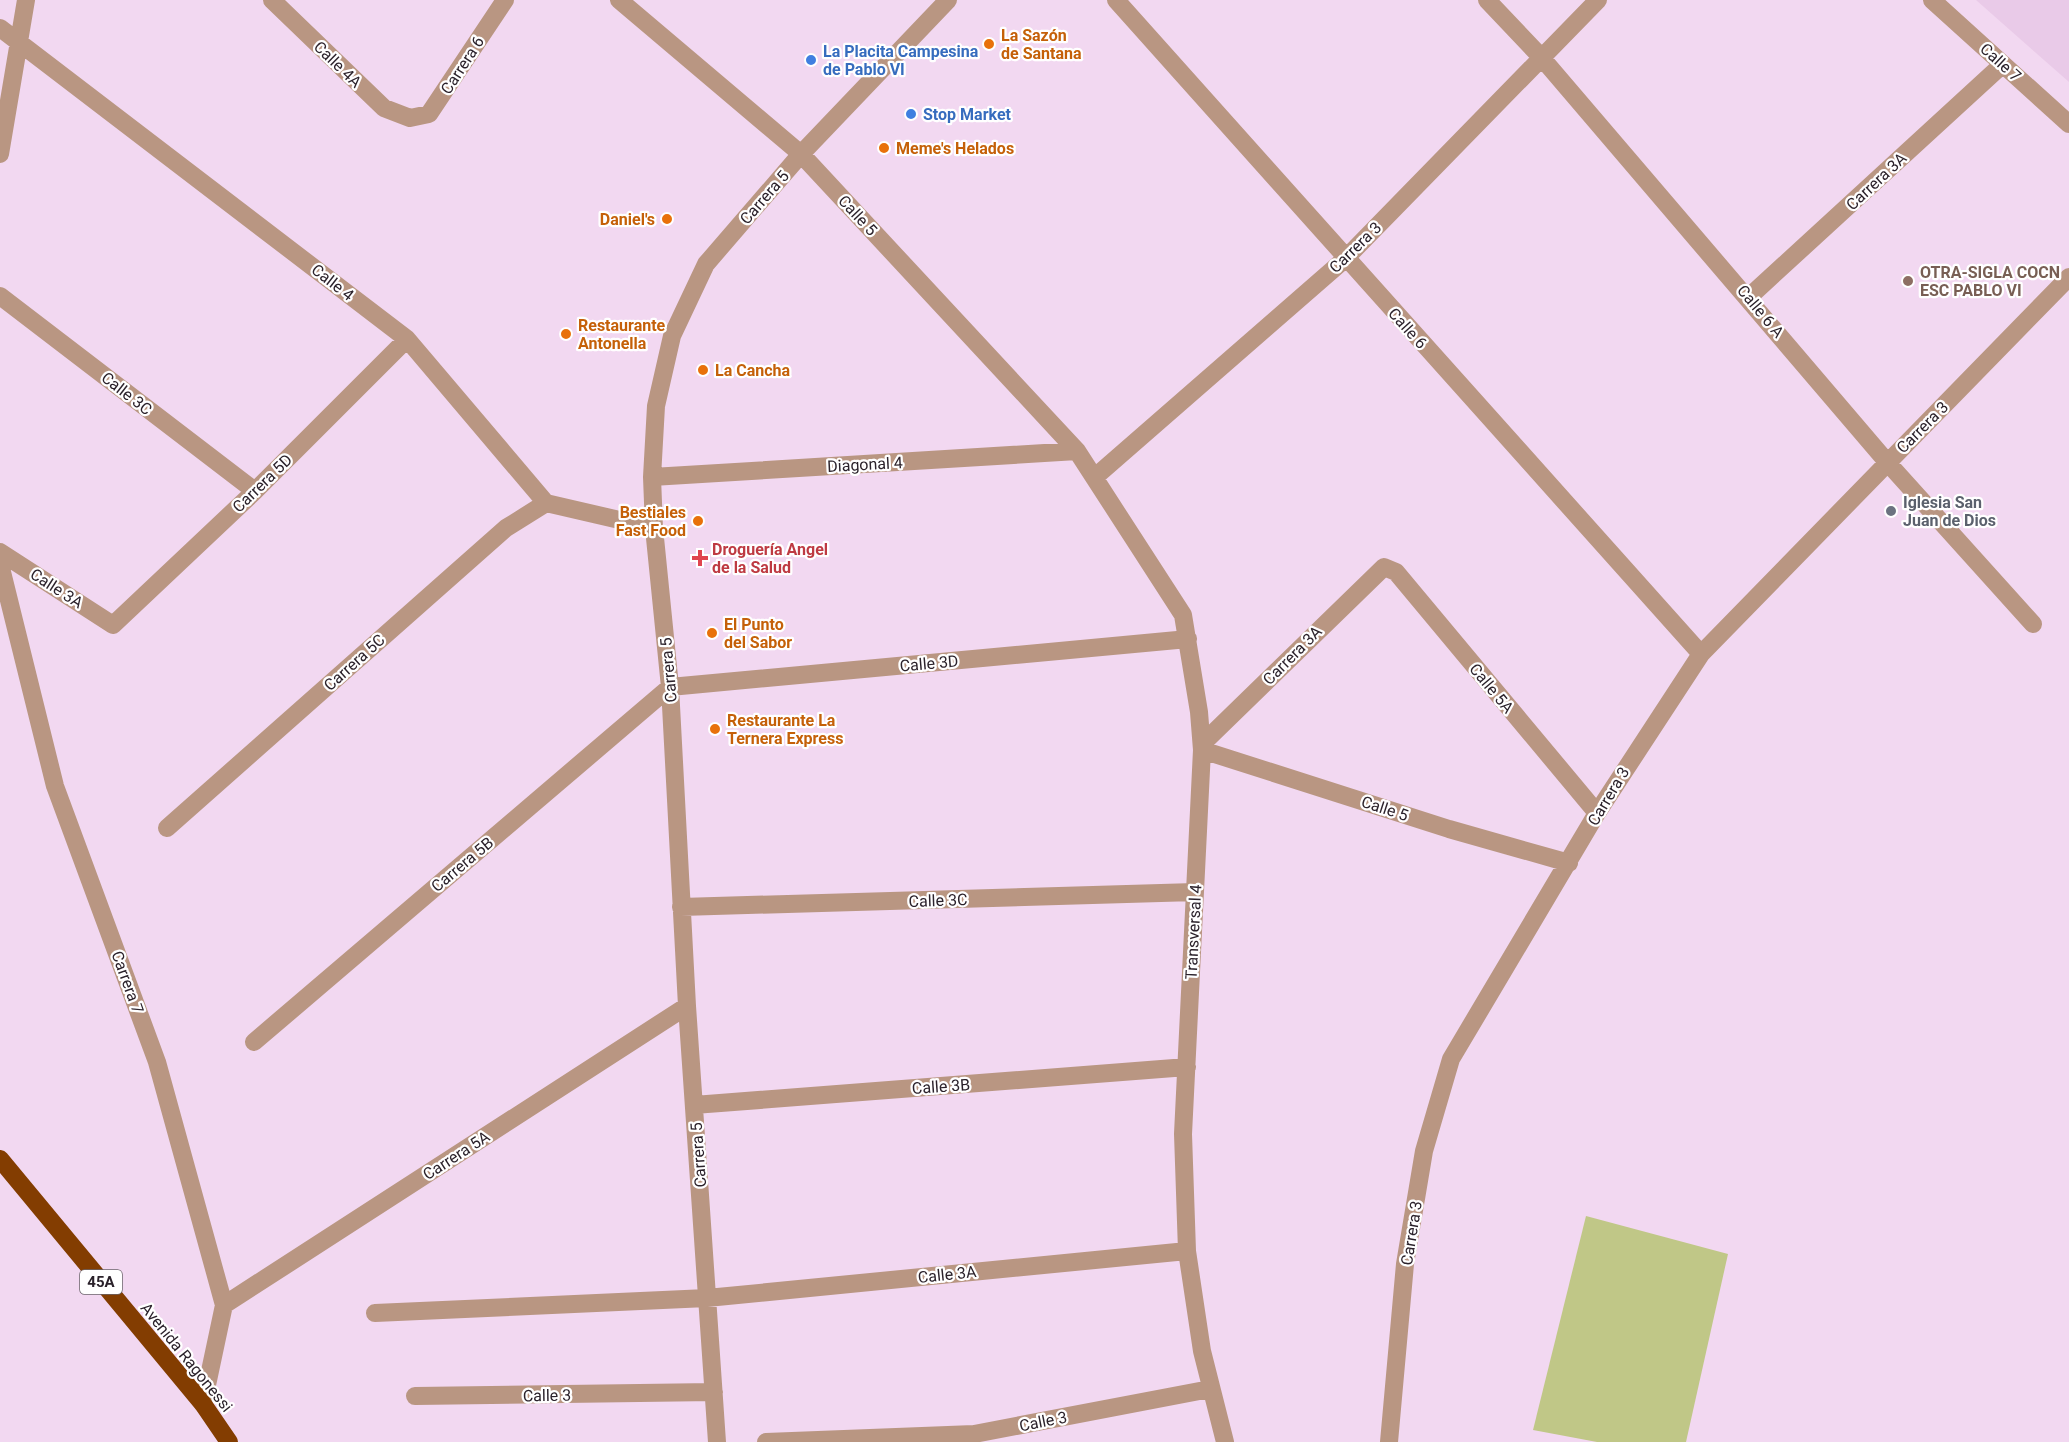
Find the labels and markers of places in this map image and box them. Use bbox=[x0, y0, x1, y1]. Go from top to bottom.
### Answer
place label: La Sazón de Santana bbox=[1001, 26, 1082, 63]
marker: La Sazón de Santana bbox=[982, 37, 996, 51]
place label: La Placita Campesina de Pablo VI bbox=[823, 42, 979, 79]
marker: La Placita Campesina de Pablo VI bbox=[804, 53, 818, 67]
place label: Stop Market bbox=[923, 105, 1012, 124]
marker: Stop Market bbox=[904, 107, 918, 121]
place label: Meme's Helados bbox=[896, 139, 1014, 158]
marker: Meme's Helados bbox=[877, 141, 891, 155]
place label: Daniel's bbox=[600, 210, 655, 229]
marker: Daniel's bbox=[660, 212, 674, 226]
place label: OTRA-SIGLA COCN ESC PABLO VI bbox=[1920, 263, 2060, 300]
marker: OTRA-SIGLA COCN ESC PABLO VI bbox=[1901, 274, 1915, 288]
place label: Restaurante Antonella bbox=[578, 316, 666, 353]
marker: Restaurante Antonella bbox=[559, 327, 573, 341]
place label: La Cancha bbox=[715, 361, 790, 380]
marker: La Cancha bbox=[696, 363, 710, 377]
place label: Iglesia San Juan de Dios bbox=[1903, 493, 1996, 530]
place label: Bestiales Fast Food bbox=[616, 503, 686, 540]
marker: Iglesia San Juan de Dios bbox=[1884, 504, 1898, 518]
marker: Bestiales Fast Food bbox=[691, 514, 705, 528]
place label: Droguería Angel de la Salud bbox=[712, 540, 828, 577]
marker: Droguería Angel de la Salud bbox=[693, 551, 707, 565]
place label: El Punto del Sabor bbox=[724, 615, 792, 652]
marker: El Punto del Sabor bbox=[705, 626, 719, 640]
place label: Restaurante La Ternera Express bbox=[727, 711, 843, 748]
marker: Restaurante La Ternera Express bbox=[708, 722, 722, 736]

